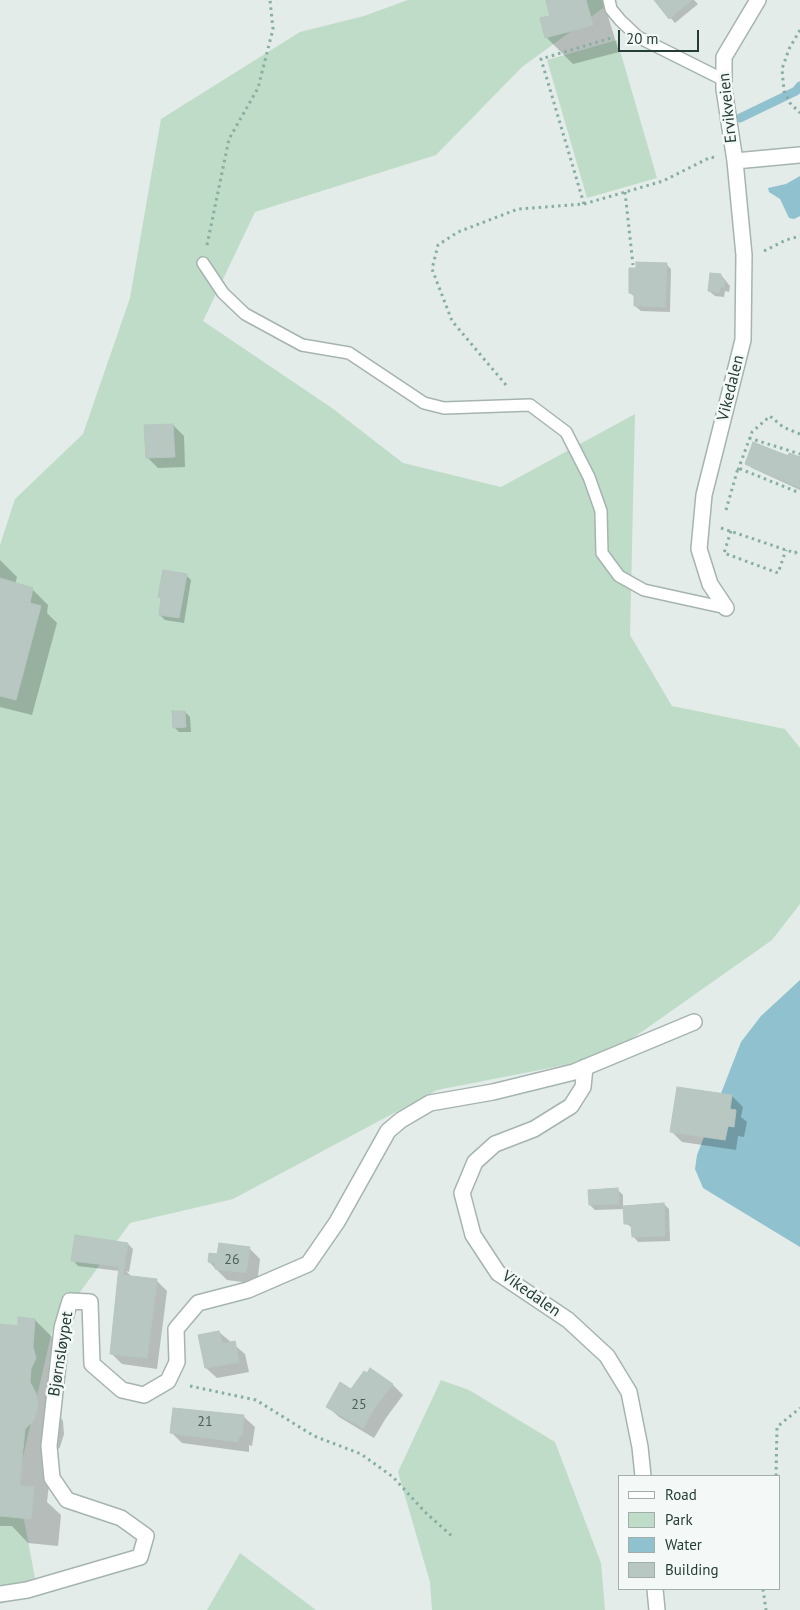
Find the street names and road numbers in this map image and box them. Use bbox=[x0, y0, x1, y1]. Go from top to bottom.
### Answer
street label: Ervikveien bbox=[715, 72, 741, 144]
street label: Vikedalen bbox=[714, 353, 748, 423]
street label: Vikedalen bbox=[498, 1267, 564, 1321]
street label: Bjørnsløypet bbox=[45, 1310, 77, 1398]

